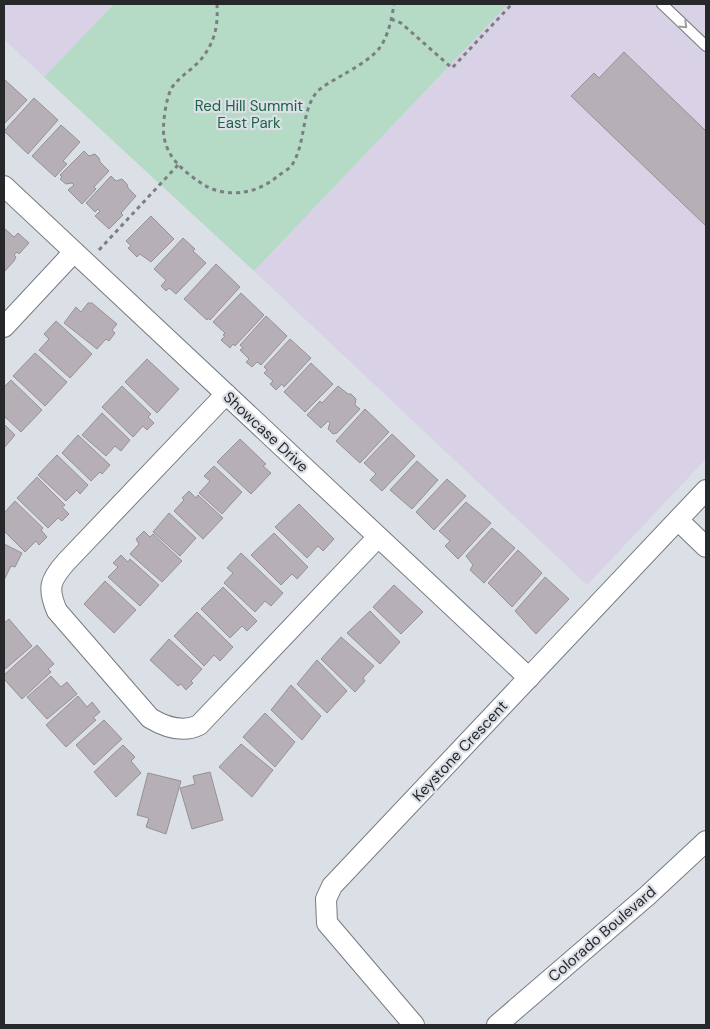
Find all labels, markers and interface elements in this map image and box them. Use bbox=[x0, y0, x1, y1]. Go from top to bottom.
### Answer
one-way arrow bbox=[679, 19, 688, 28]
park label: Red Hill Summit East Park bbox=[195, 96, 303, 133]
street label: Showcase Drive bbox=[219, 387, 313, 477]
street label: Keystone Crescent bbox=[408, 696, 512, 806]
street label: Colorado Boulevard bbox=[544, 882, 660, 986]

